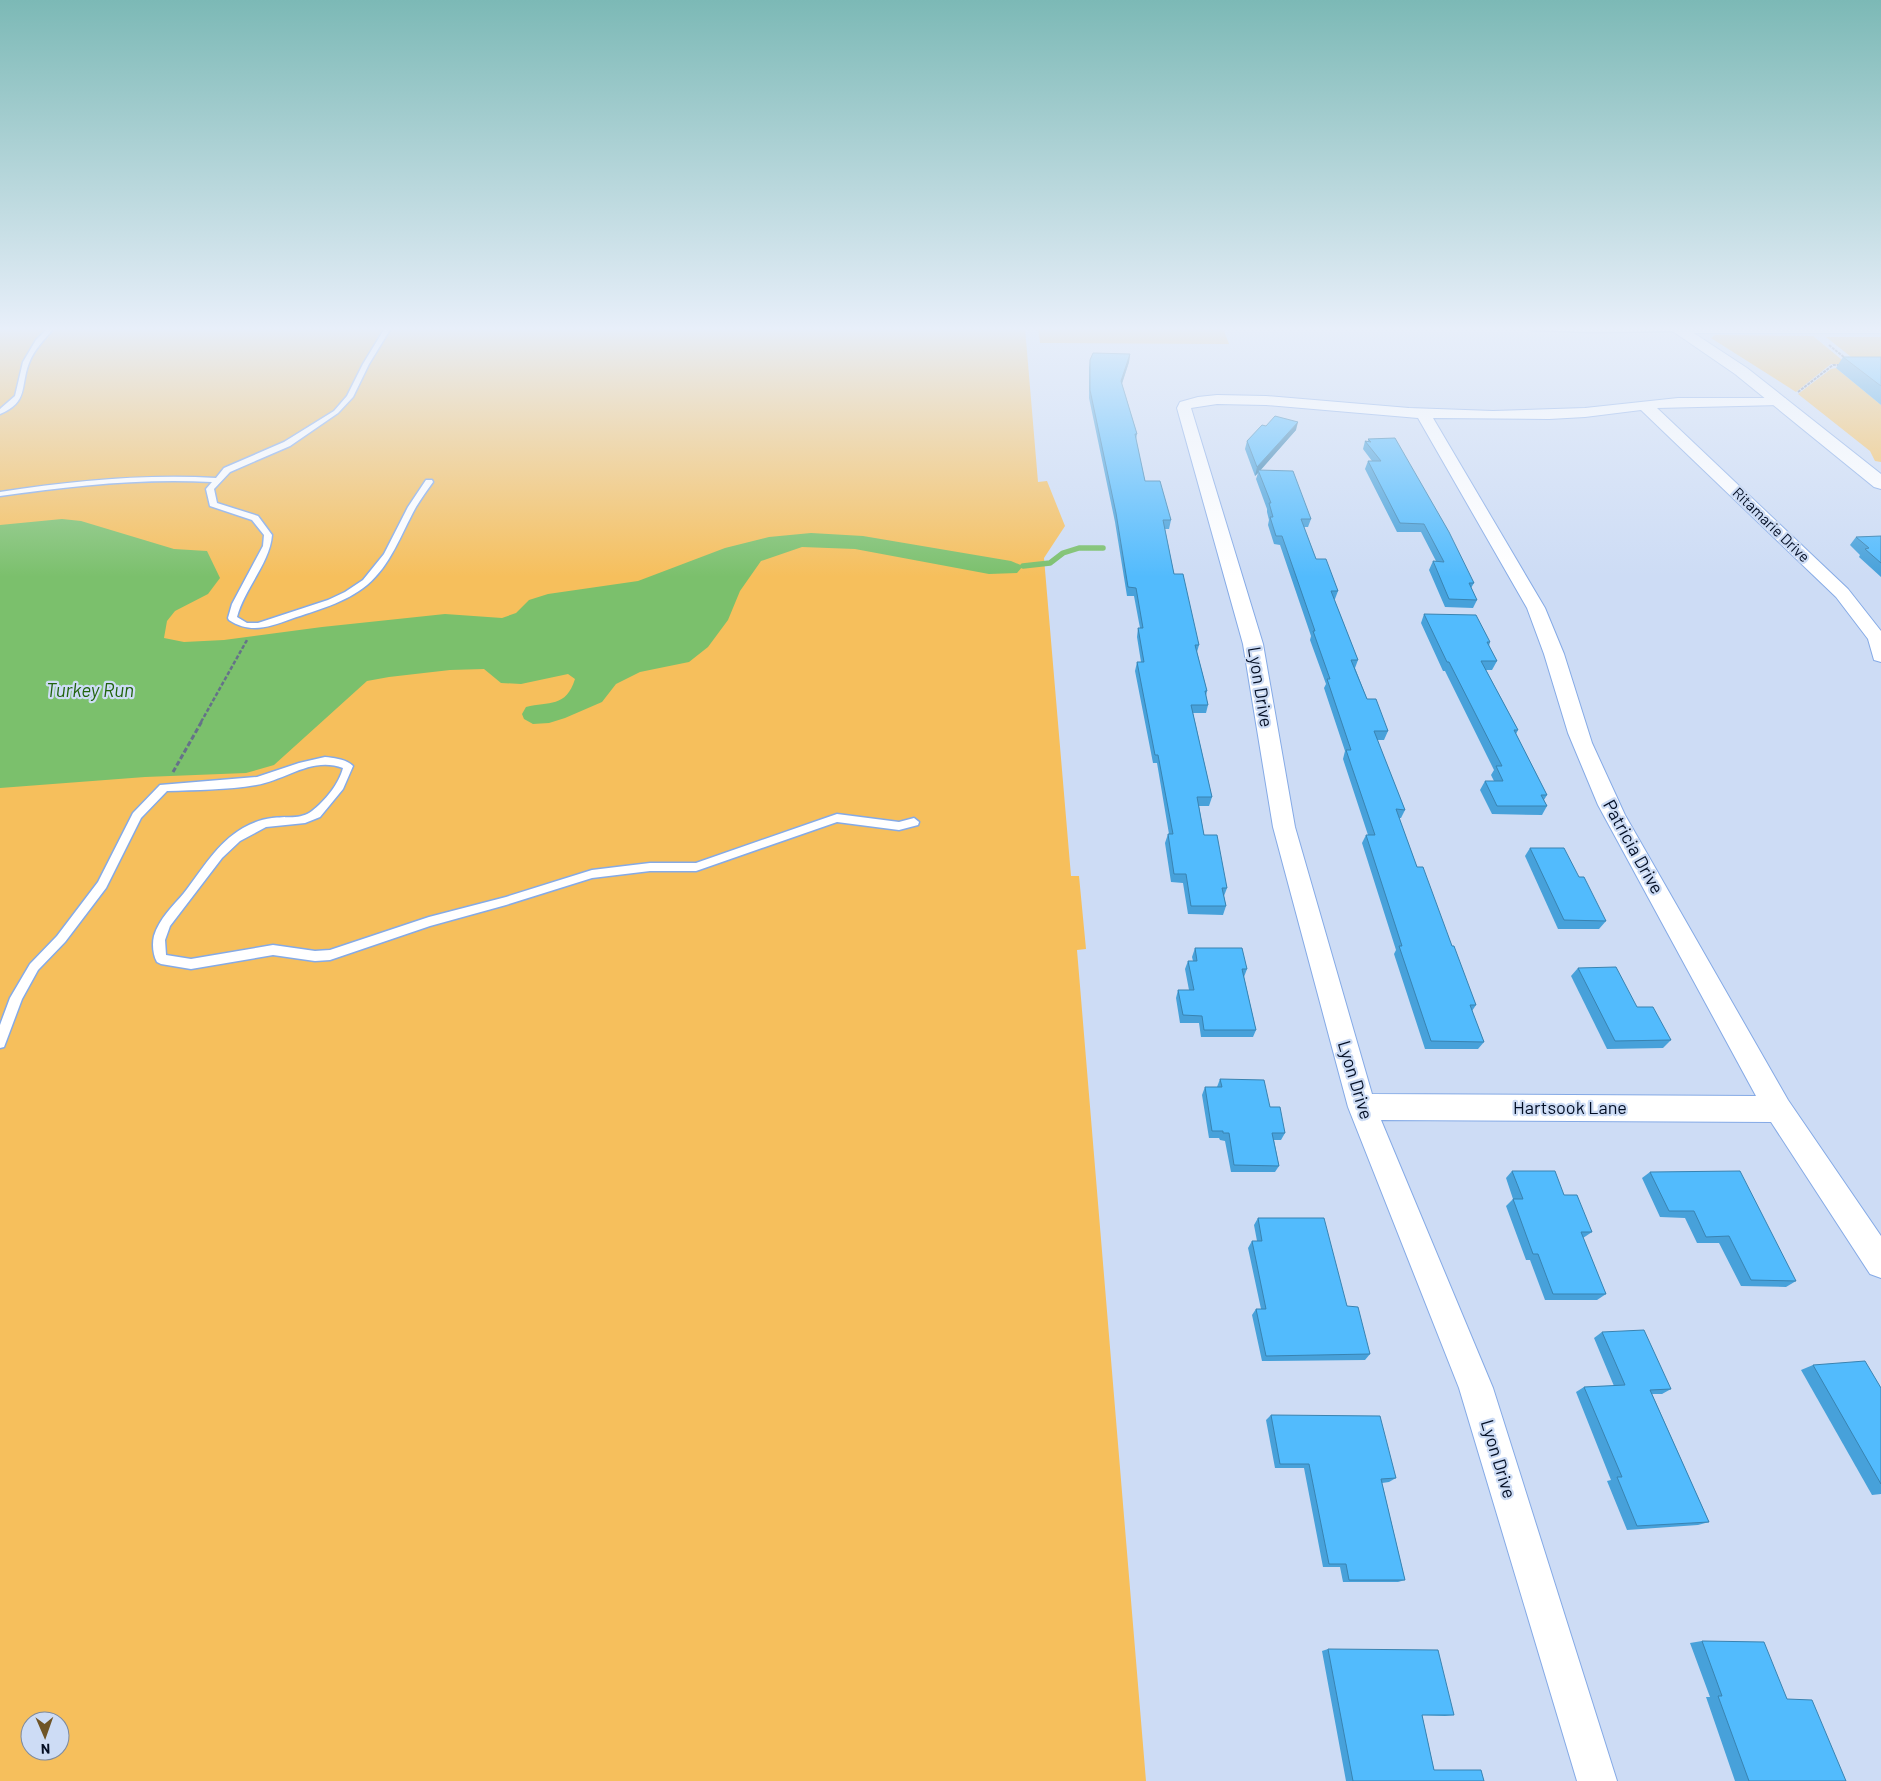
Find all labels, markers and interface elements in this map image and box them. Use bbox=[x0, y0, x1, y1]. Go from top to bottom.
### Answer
street label: Ritamarie Drive bbox=[1730, 483, 1814, 565]
street label: Lyon Drive bbox=[1244, 645, 1278, 729]
water label: Turkey Run bbox=[46, 678, 134, 701]
street label: Patricia Drive bbox=[1599, 796, 1669, 897]
street label: Lyon Drive bbox=[1334, 1038, 1378, 1122]
street label: Hartsook Lane bbox=[1513, 1096, 1627, 1118]
street label: Lyon Drive bbox=[1477, 1417, 1521, 1501]
north arrow bbox=[20, 1711, 70, 1761]
text: N bbox=[41, 1741, 50, 1758]

